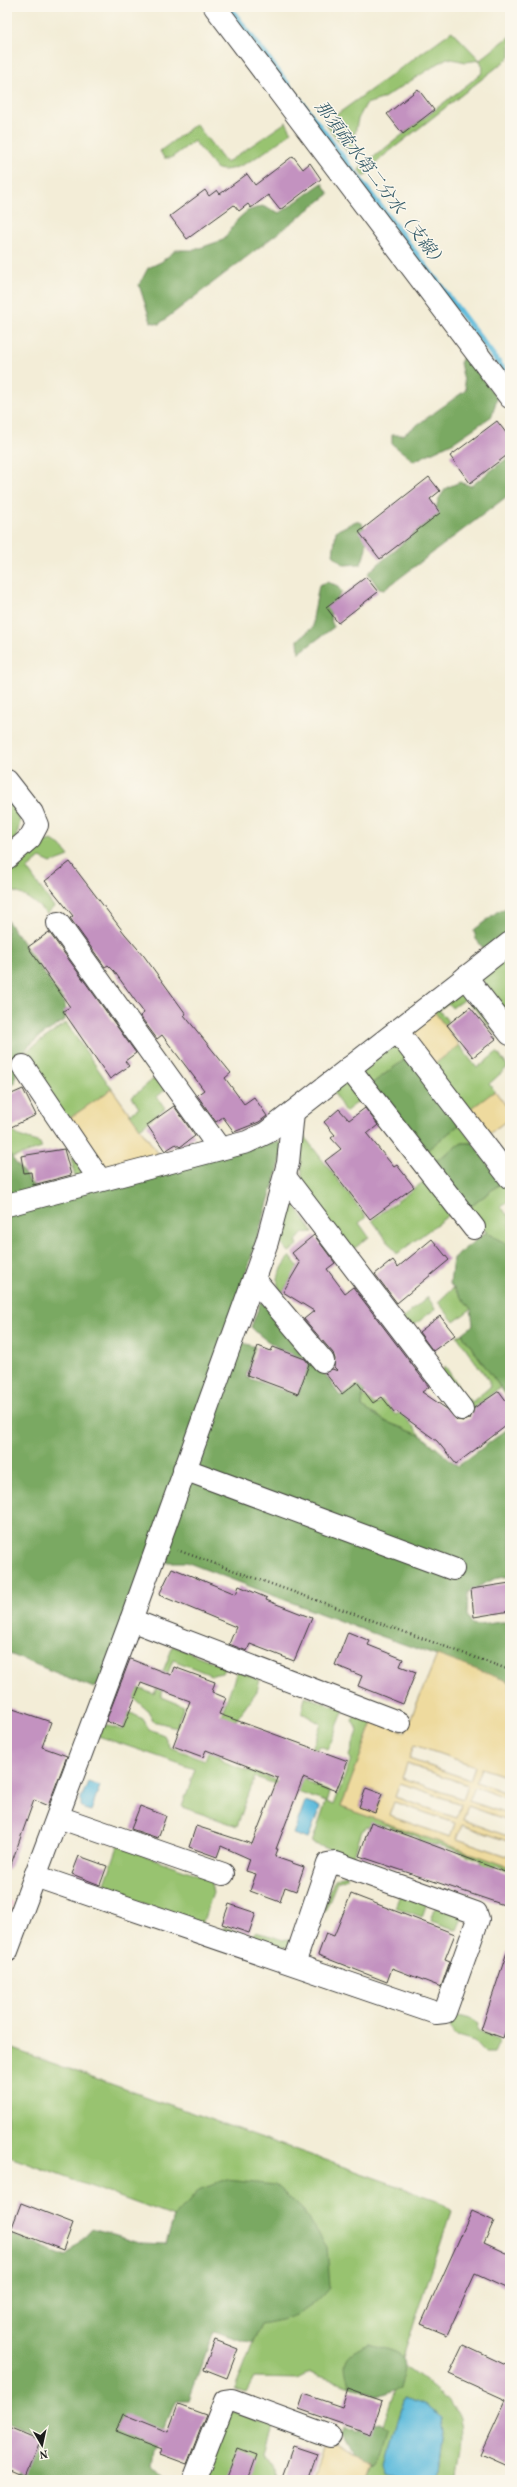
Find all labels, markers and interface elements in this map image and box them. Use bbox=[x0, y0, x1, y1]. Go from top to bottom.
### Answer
water label: 那須疏水第二分水（支線） bbox=[309, 97, 450, 273]
north arrow bbox=[22, 2425, 62, 2465]
text: N bbox=[38, 2445, 48, 2461]

